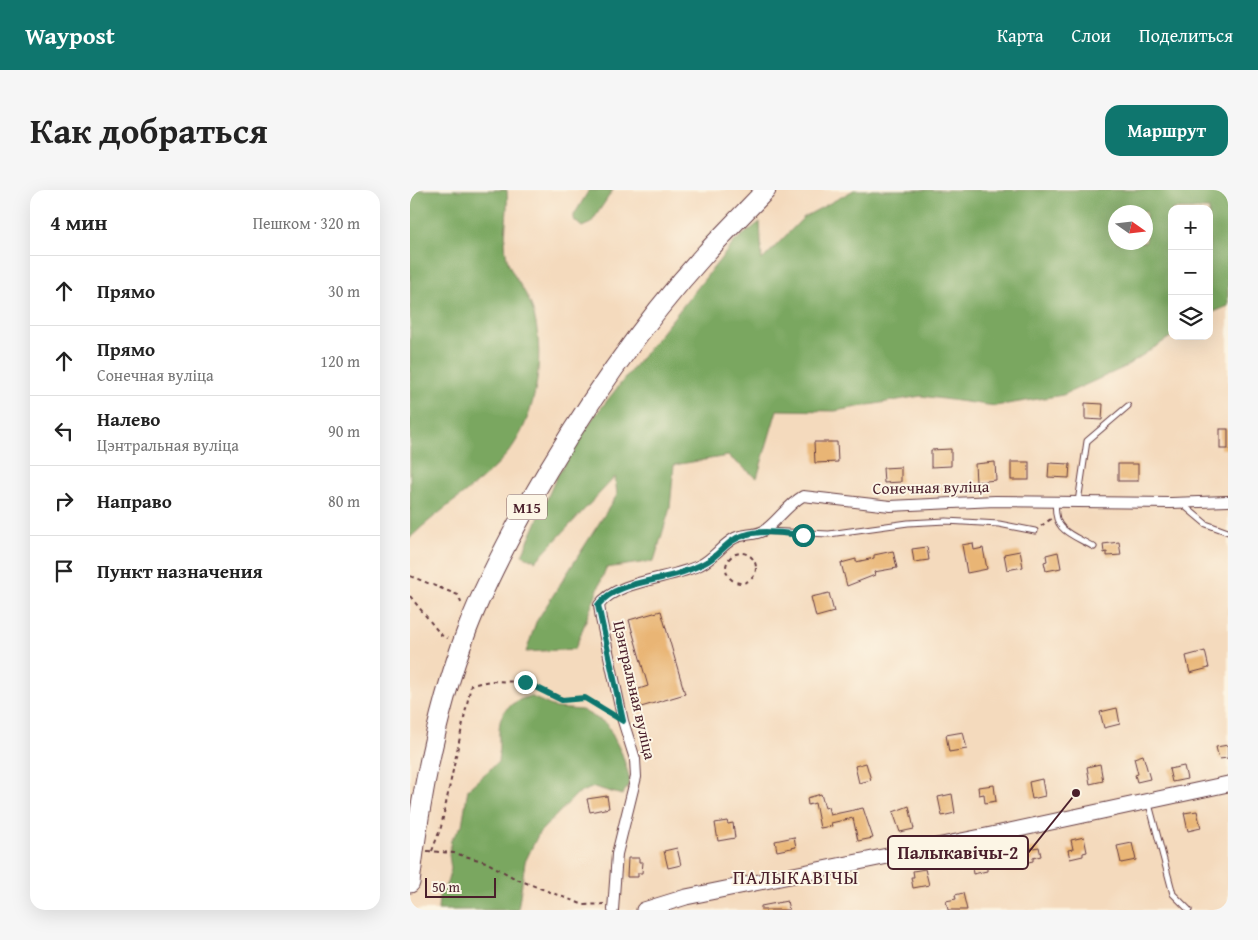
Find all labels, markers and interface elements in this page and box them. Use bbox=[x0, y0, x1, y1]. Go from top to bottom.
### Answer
text: Waypost bbox=[25, 18, 115, 53]
text: Карта bbox=[997, 22, 1044, 49]
text: Слои bbox=[1072, 22, 1111, 49]
text: Поделиться bbox=[1139, 22, 1233, 49]
text: Как добраться bbox=[30, 105, 268, 156]
button: Маршрут bbox=[1105, 105, 1228, 156]
north arrow bbox=[1108, 205, 1153, 250]
map controls bbox=[1168, 205, 1213, 340]
button: + bbox=[1168, 205, 1213, 250]
text: 4 мин bbox=[50, 207, 107, 238]
text: Пешком · 320 m bbox=[253, 211, 360, 235]
button: − bbox=[1168, 250, 1213, 295]
icon: ahead bbox=[50, 277, 78, 305]
text: Прямо bbox=[97, 277, 155, 305]
text: 30 m bbox=[328, 279, 360, 303]
button: layers bbox=[1168, 295, 1213, 340]
text: Прямо bbox=[97, 335, 155, 363]
icon: ahead bbox=[50, 347, 78, 375]
text: 120 m bbox=[320, 349, 360, 373]
text: Сонечная вуліца bbox=[97, 363, 214, 387]
text: Налево bbox=[97, 405, 160, 433]
icon: left bbox=[50, 417, 78, 445]
text: 90 m bbox=[328, 419, 360, 443]
text: Цэнтральная вуліца bbox=[97, 433, 239, 457]
street label: Сонечная вуліца bbox=[872, 474, 990, 500]
icon: right bbox=[50, 487, 78, 515]
text: Направо bbox=[97, 487, 172, 515]
text: 80 m bbox=[328, 489, 360, 513]
road number: М15 bbox=[507, 494, 547, 520]
route start bbox=[792, 524, 815, 547]
icon: arrive bbox=[50, 557, 78, 585]
text: Пункт назначения bbox=[97, 557, 263, 585]
street label: Цэнтральная вуліца bbox=[607, 618, 663, 762]
route end bbox=[514, 671, 537, 694]
callout: Палыкавічы-2 bbox=[888, 836, 1028, 869]
text: Палыкавічы-2 bbox=[898, 839, 1018, 866]
district label: ПАЛЫКАВІЧЫ bbox=[733, 863, 859, 891]
scale bar bbox=[425, 875, 496, 898]
text: 50 m bbox=[432, 877, 460, 897]

